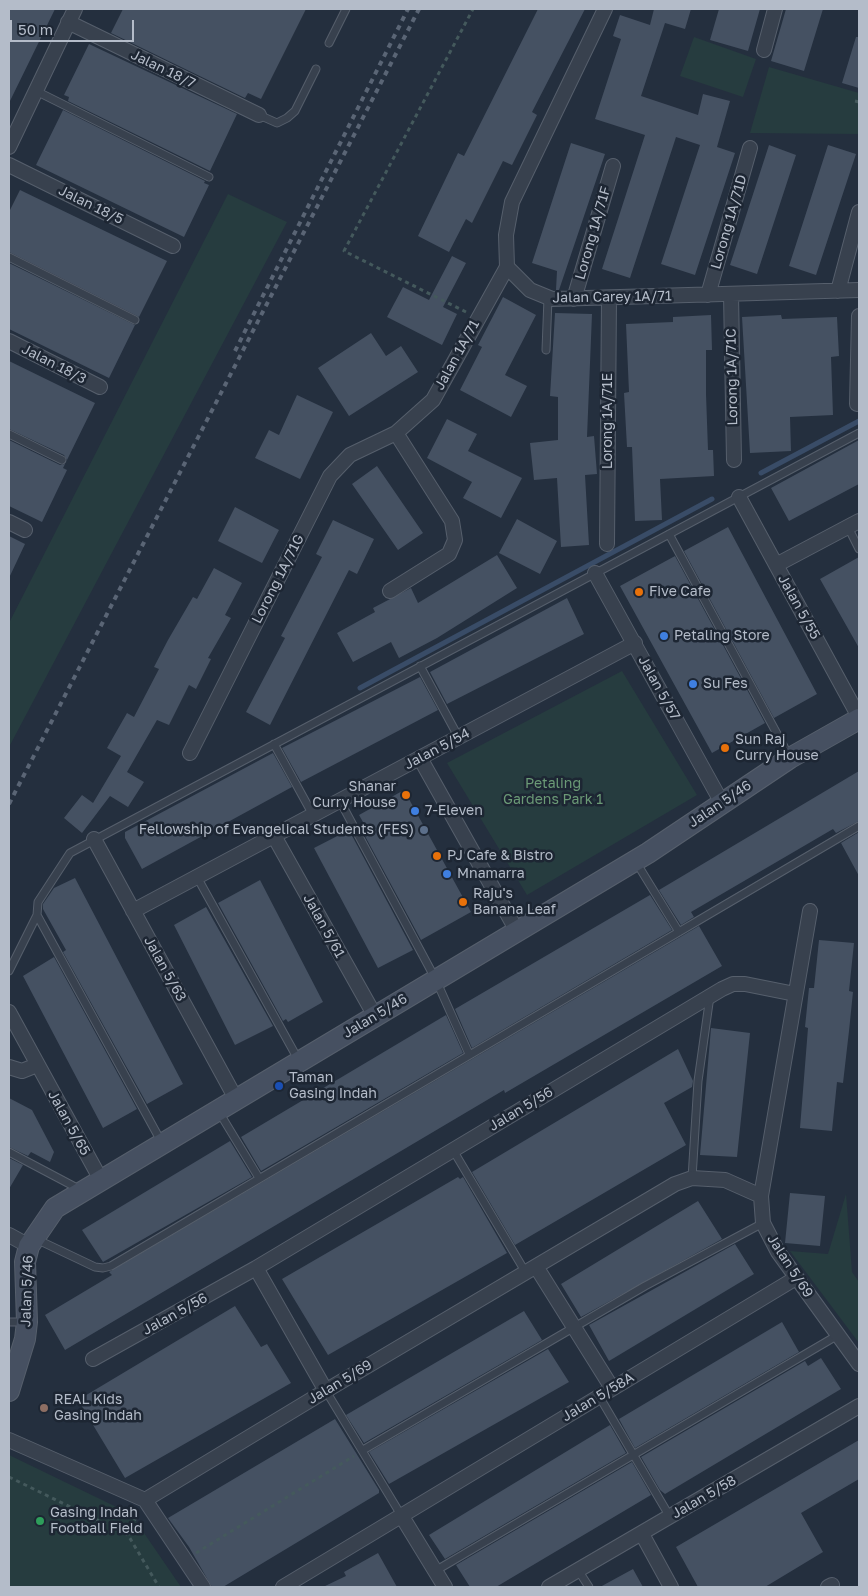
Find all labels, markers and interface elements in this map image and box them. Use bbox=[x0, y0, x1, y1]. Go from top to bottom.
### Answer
scale bar bbox=[12, 10, 136, 42]
text: 50 m bbox=[18, 20, 53, 38]
street label: Jalan 18/7 bbox=[128, 46, 198, 92]
street label: Lorong 1A/71D bbox=[707, 173, 751, 271]
street label: Jalan 18/5 bbox=[56, 182, 126, 228]
street label: Lorong 1A/71F bbox=[572, 184, 614, 282]
street label: Jalan Carey 1A/71 bbox=[552, 288, 672, 306]
street label: Jalan 1A/71 bbox=[431, 317, 483, 393]
street label: Lorong 1A/71C bbox=[723, 328, 741, 426]
street label: Jalan 18/3 bbox=[19, 341, 89, 387]
street label: Lorong 1A/71E bbox=[600, 373, 616, 469]
street label: Lorong 1A/71G bbox=[248, 532, 308, 626]
street label: Jalan 5/55 bbox=[774, 572, 824, 642]
place label: Five Cafe bbox=[649, 584, 711, 600]
marker: Five Cafe bbox=[633, 586, 645, 598]
place label: Petaling Store bbox=[674, 628, 770, 644]
marker: Petaling Store bbox=[658, 630, 670, 642]
street label: Jalan 5/57 bbox=[635, 653, 683, 723]
place label: Su Fes bbox=[703, 676, 748, 692]
marker: Su Fes bbox=[687, 678, 699, 690]
street label: Jalan 5/54 bbox=[401, 725, 473, 773]
place label: Sun Raj Curry House bbox=[735, 732, 819, 764]
marker: Sun Raj Curry House bbox=[719, 742, 731, 754]
park label: Petaling Gardens Park 1 bbox=[503, 776, 603, 809]
street label: Jalan 5/46 bbox=[685, 777, 755, 831]
place label: Shanar Curry House bbox=[312, 779, 396, 812]
marker: Shanar Curry House bbox=[400, 789, 412, 801]
place label: 7-Eleven bbox=[425, 803, 483, 819]
marker: 7-Eleven bbox=[409, 805, 421, 817]
place label: Fellowship of Evangelical Students (FES) bbox=[139, 822, 414, 838]
marker: Fellowship of Evangelical Students (FES) bbox=[418, 824, 430, 836]
place label: PJ Cafe & Bistro bbox=[447, 848, 553, 864]
marker: PJ Cafe & Bistro bbox=[431, 850, 443, 862]
place label: Mnamarra bbox=[457, 866, 525, 882]
marker: Mnamarra bbox=[441, 868, 453, 880]
place label: Raju's Banana Leaf bbox=[473, 886, 556, 919]
street label: Jalan 5/61 bbox=[300, 891, 348, 961]
marker: Raju's Banana Leaf bbox=[457, 896, 469, 908]
street label: Jalan 5/63 bbox=[140, 934, 190, 1004]
street label: Jalan 5/46 bbox=[340, 990, 410, 1042]
place label: Taman Gasing Indah bbox=[289, 1070, 377, 1102]
marker: Taman Gasing Indah bbox=[273, 1080, 285, 1092]
street label: Jalan 5/56 bbox=[486, 1083, 556, 1135]
street label: Jalan 5/65 bbox=[44, 1088, 94, 1158]
street label: Jalan 5/69 bbox=[763, 1231, 817, 1301]
street label: Jalan 5/46 bbox=[17, 1255, 37, 1327]
street label: Jalan 5/56 bbox=[140, 1289, 210, 1339]
street label: Jalan 5/69 bbox=[305, 1356, 375, 1408]
street label: Jalan 5/58A bbox=[559, 1369, 637, 1425]
place label: REAL Kids Gasing Indah bbox=[54, 1392, 142, 1424]
marker: REAL Kids Gasing Indah bbox=[38, 1402, 50, 1414]
street label: Jalan 5/58 bbox=[669, 1472, 739, 1522]
place label: Gasing Indah Football Field bbox=[50, 1505, 143, 1538]
marker: Gasing Indah Football Field bbox=[34, 1515, 46, 1527]

